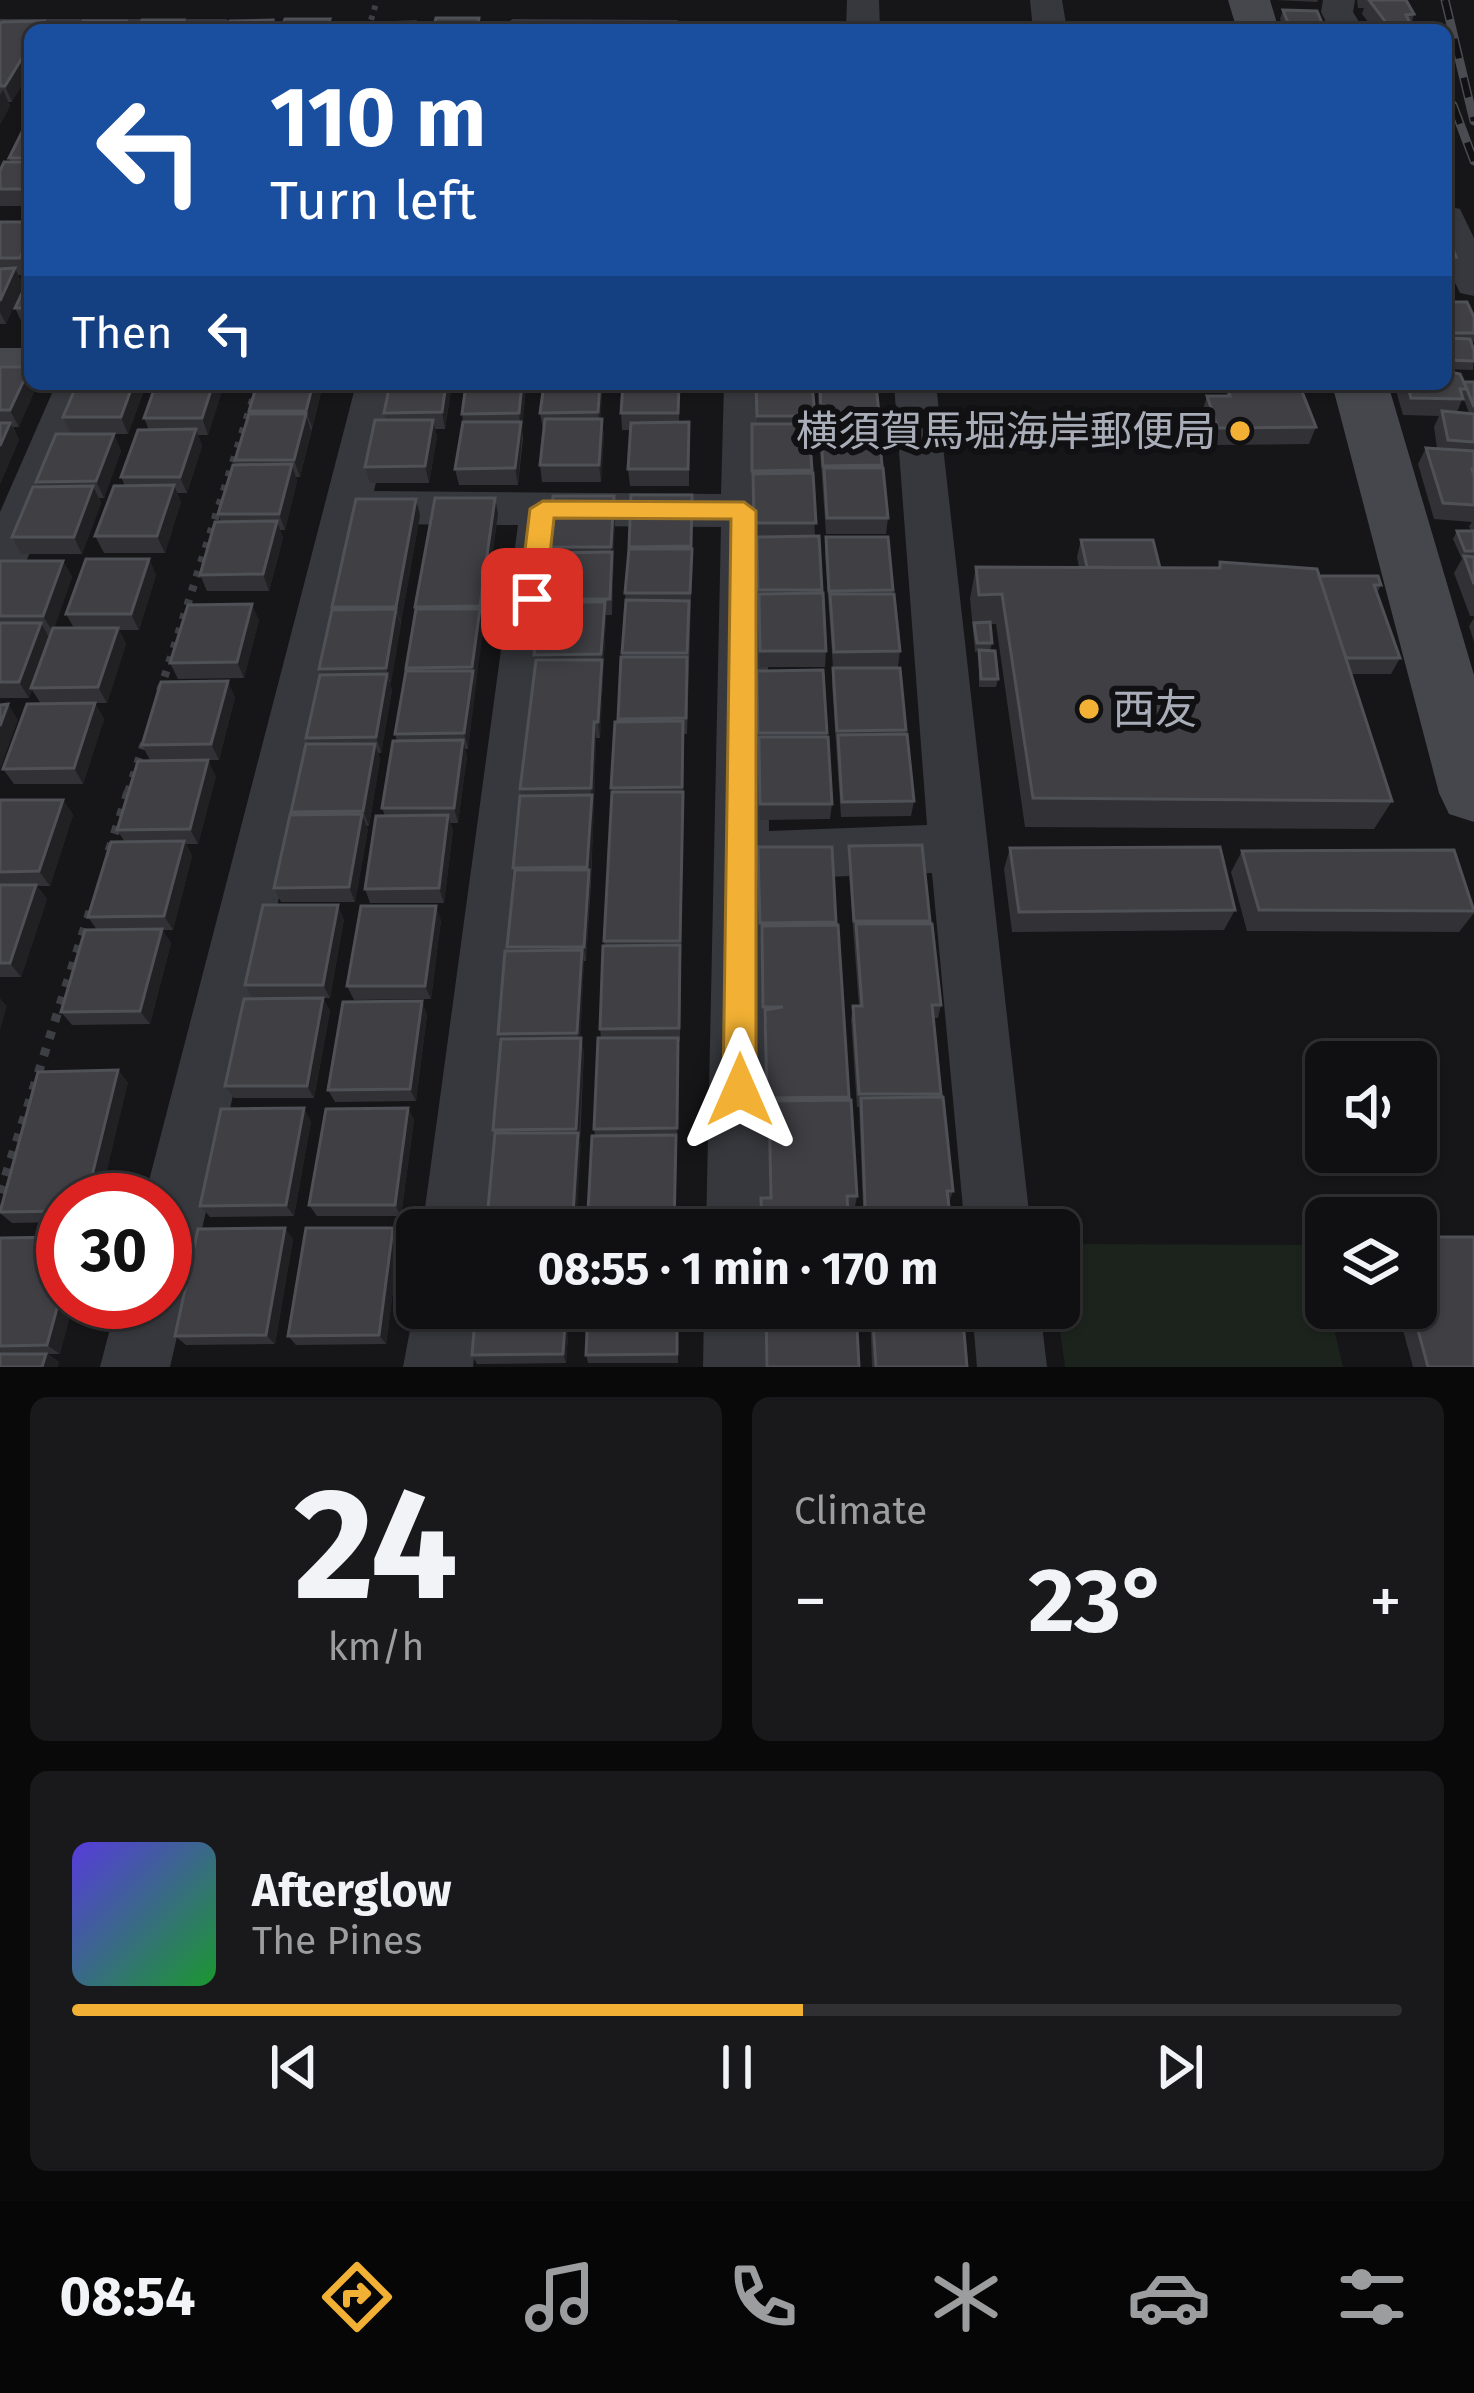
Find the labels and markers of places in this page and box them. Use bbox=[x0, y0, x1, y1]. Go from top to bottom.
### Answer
place label: 横須賀馬堀海岸郵便局 bbox=[796, 407, 1216, 457]
marker: 横須賀馬堀海岸郵便局 bbox=[1227, 418, 1253, 444]
pin bbox=[481, 548, 583, 650]
place label: 西友 bbox=[1113, 685, 1197, 735]
marker: 西友 bbox=[1076, 696, 1102, 722]

